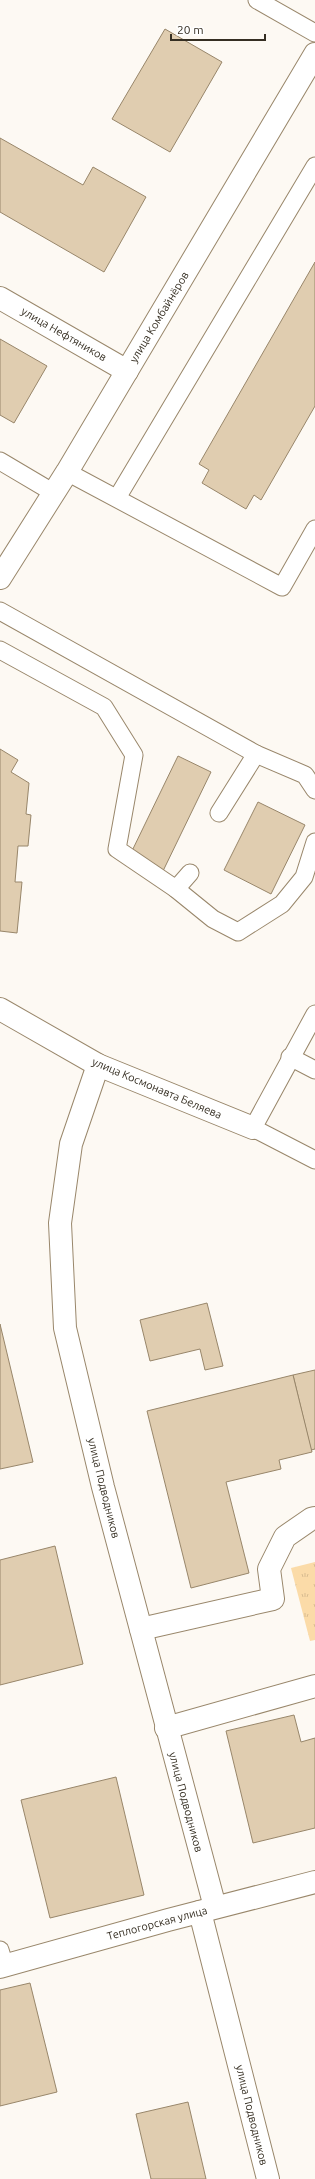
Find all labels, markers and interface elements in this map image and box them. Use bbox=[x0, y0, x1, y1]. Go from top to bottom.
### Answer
scale bar bbox=[171, 16, 265, 42]
text: 20 m bbox=[177, 23, 204, 36]
street label: улица Комбайнёров bbox=[127, 269, 191, 365]
street label: улица Нефтяников bbox=[19, 305, 109, 363]
street label: улица Космонавта Беляева bbox=[91, 1055, 223, 1121]
street label: улица Подводников bbox=[86, 1437, 122, 1539]
street label: улица Подводников bbox=[167, 1751, 205, 1853]
street label: Теплогорская улица bbox=[106, 1904, 208, 1942]
street label: улица Подводников bbox=[234, 2064, 270, 2166]

